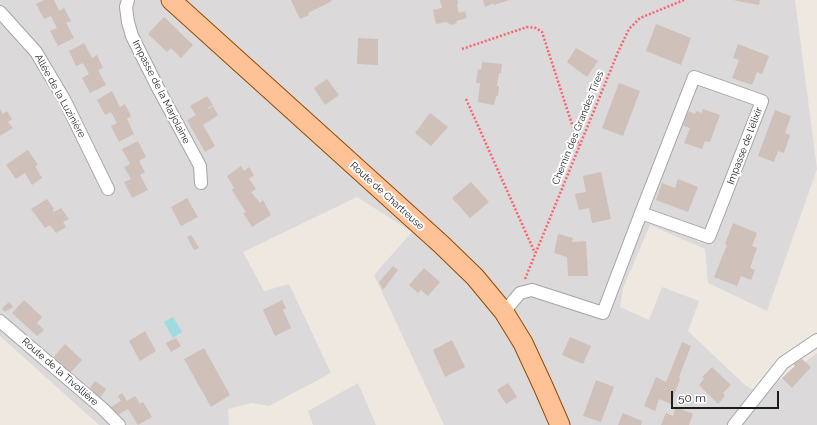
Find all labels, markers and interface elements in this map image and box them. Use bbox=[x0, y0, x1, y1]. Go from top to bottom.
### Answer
street label: Impasse de la Marjolaine bbox=[130, 38, 192, 146]
street label: Allée de la Luzinière bbox=[32, 52, 88, 140]
street label: Chemin des Grandes Tires bbox=[550, 69, 606, 187]
street label: Impasse de l'élixir bbox=[725, 106, 765, 186]
street label: Route de Chartreuse bbox=[348, 160, 426, 232]
street label: Route de la Tivollière bbox=[19, 336, 101, 408]
scale bar bbox=[673, 383, 781, 409]
text: 50 m bbox=[678, 391, 706, 405]

